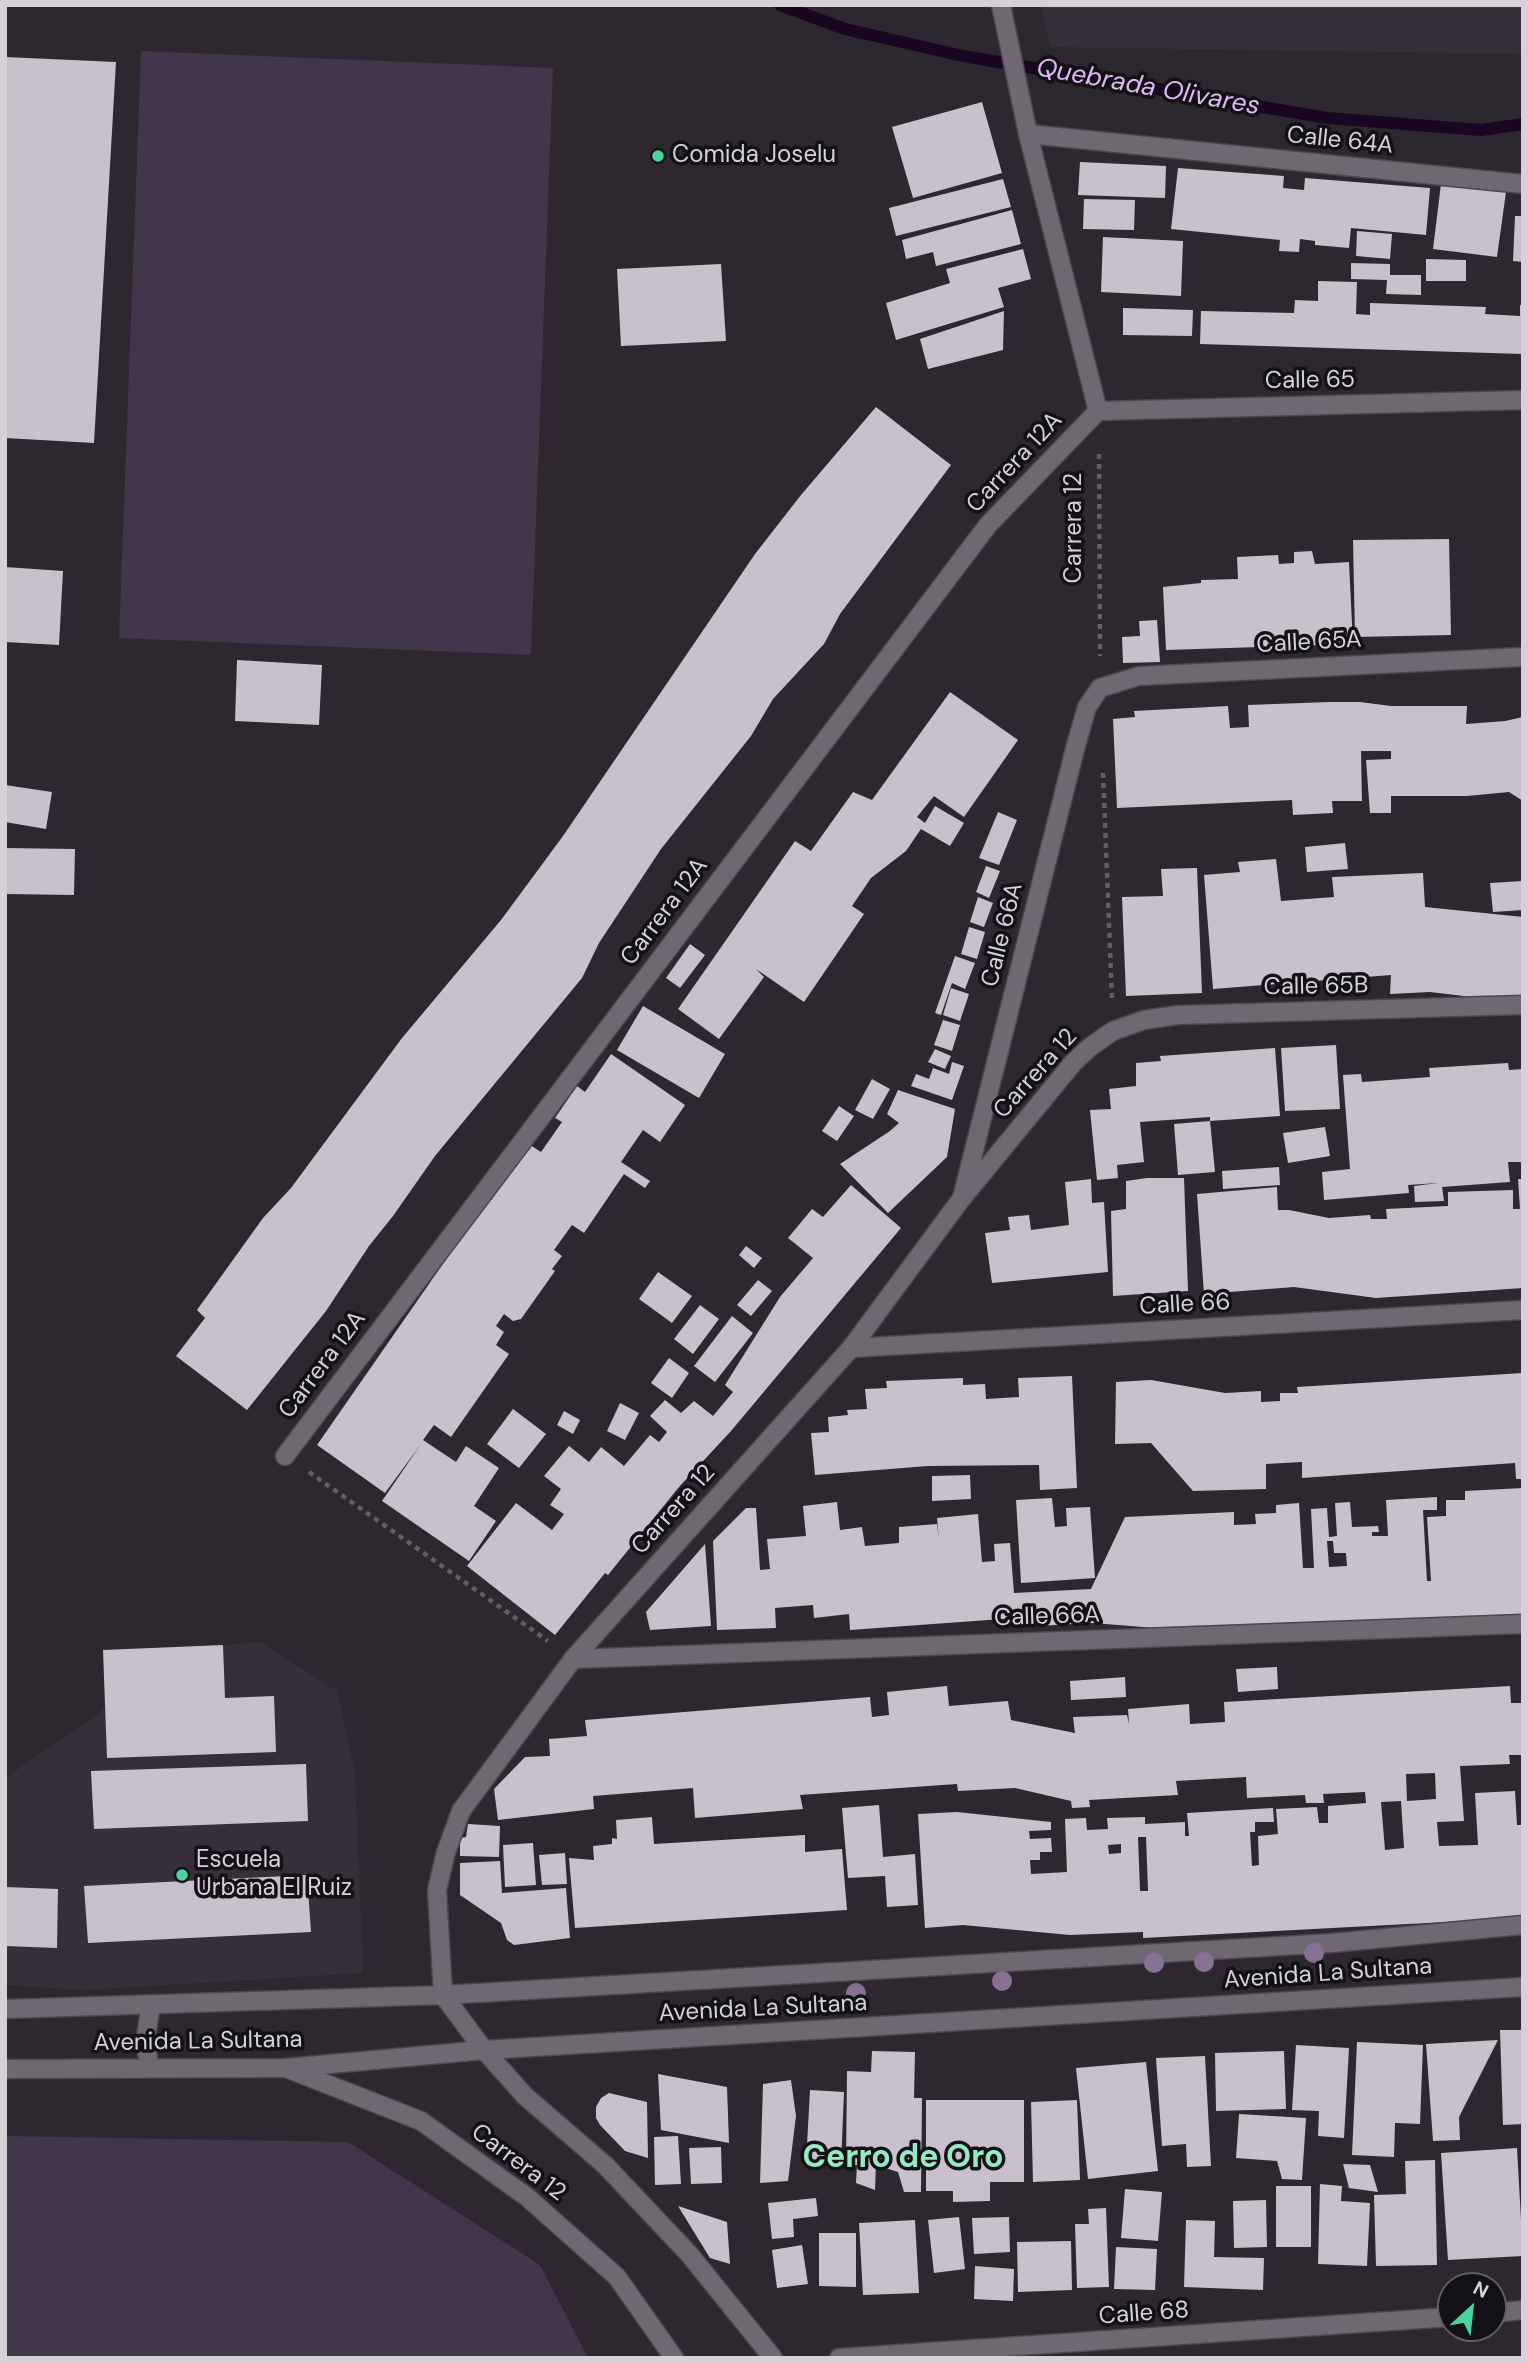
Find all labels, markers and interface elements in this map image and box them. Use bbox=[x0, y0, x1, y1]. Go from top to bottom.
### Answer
water label: Quebrada Olivares bbox=[1034, 53, 1262, 123]
street label: Calle 64A bbox=[1286, 121, 1394, 161]
place label: Comida Joselu bbox=[672, 142, 836, 170]
marker: Comida Joselu bbox=[650, 148, 666, 164]
street label: Calle 65 bbox=[1265, 366, 1355, 396]
street label: Carrera 12A bbox=[961, 407, 1069, 519]
street label: Carrera 12 bbox=[1061, 473, 1089, 583]
street label: Calle 65A bbox=[1256, 626, 1362, 660]
street label: Carrera 12A bbox=[615, 853, 715, 971]
street label: Calle 66A bbox=[976, 880, 1030, 990]
street label: Calle 65B bbox=[1263, 972, 1369, 1002]
street label: Carrera 12 bbox=[988, 1023, 1084, 1125]
street label: Calle 66 bbox=[1139, 1288, 1231, 1322]
street label: Carrera 12A bbox=[273, 1306, 373, 1424]
street label: Carrera 12 bbox=[626, 1459, 722, 1561]
street label: Calle 66A bbox=[993, 1601, 1101, 1633]
place label: Escuela Urbana El Ruiz bbox=[196, 1847, 352, 1903]
marker: Escuela Urbana El Ruiz bbox=[174, 1867, 190, 1883]
street label: Avenida La Sultana bbox=[1223, 1952, 1433, 1996]
street label: Avenida La Sultana bbox=[658, 1989, 868, 2029]
street label: Avenida La Sultana bbox=[93, 2026, 303, 2058]
street label: Carrera 12 bbox=[465, 2118, 571, 2208]
district label: Cerro de Oro bbox=[802, 2140, 1004, 2178]
north arrow bbox=[1437, 2272, 1507, 2342]
text: N bbox=[1469, 2275, 1493, 2304]
street label: Calle 68 bbox=[1098, 2296, 1190, 2332]

